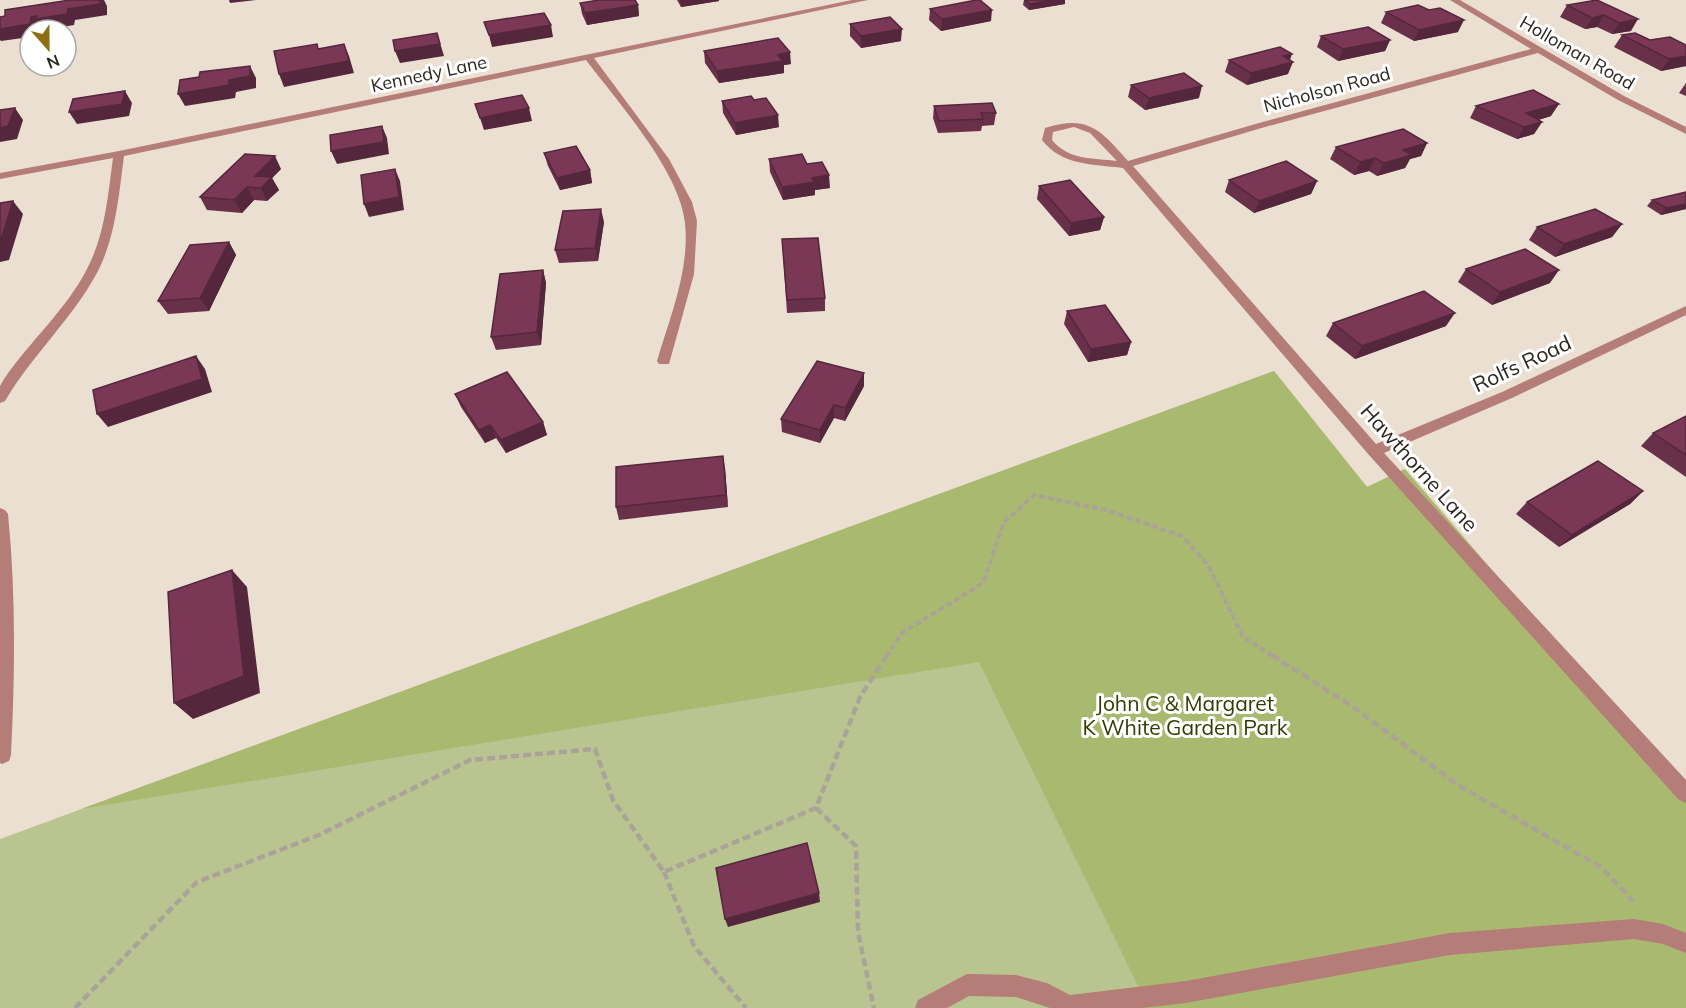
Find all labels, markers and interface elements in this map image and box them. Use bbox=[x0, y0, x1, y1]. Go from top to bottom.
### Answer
street label: Holloman Road bbox=[1516, 10, 1639, 95]
north arrow bbox=[18, 18, 78, 78]
street label: Kennedy Lane bbox=[369, 50, 489, 97]
text: N bbox=[44, 51, 63, 74]
street label: Nicholson Road bbox=[1261, 62, 1393, 117]
street label: Rolfs Road bbox=[1468, 329, 1575, 397]
street label: Hawthorne Lane bbox=[1355, 398, 1484, 537]
park label: John C & Margaret K White Garden Park bbox=[1082, 690, 1288, 740]

